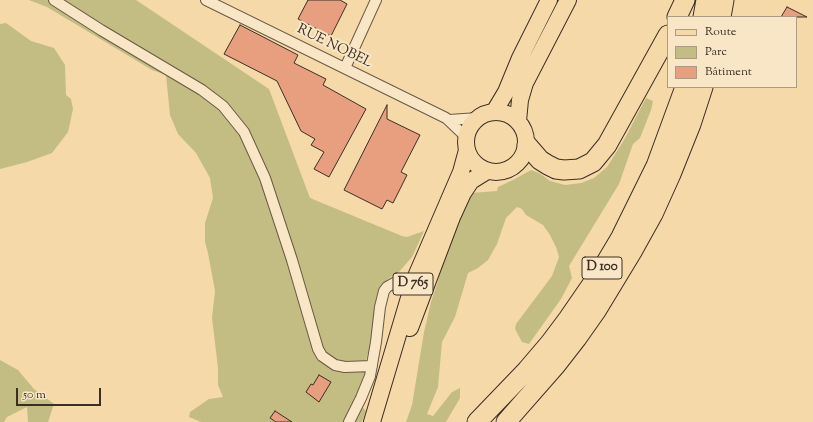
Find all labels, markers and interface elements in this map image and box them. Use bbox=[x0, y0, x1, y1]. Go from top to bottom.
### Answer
legend bbox=[667, 16, 797, 88]
street label: RUE NOBEL bbox=[294, 22, 374, 72]
text: Route bbox=[705, 23, 736, 41]
text: Parc bbox=[705, 43, 727, 61]
text: Bâtiment bbox=[705, 63, 752, 81]
road number: D 100 bbox=[582, 257, 622, 279]
road number: D 765 bbox=[393, 273, 433, 295]
scale bar bbox=[18, 380, 103, 406]
text: 50 m bbox=[23, 386, 46, 404]

